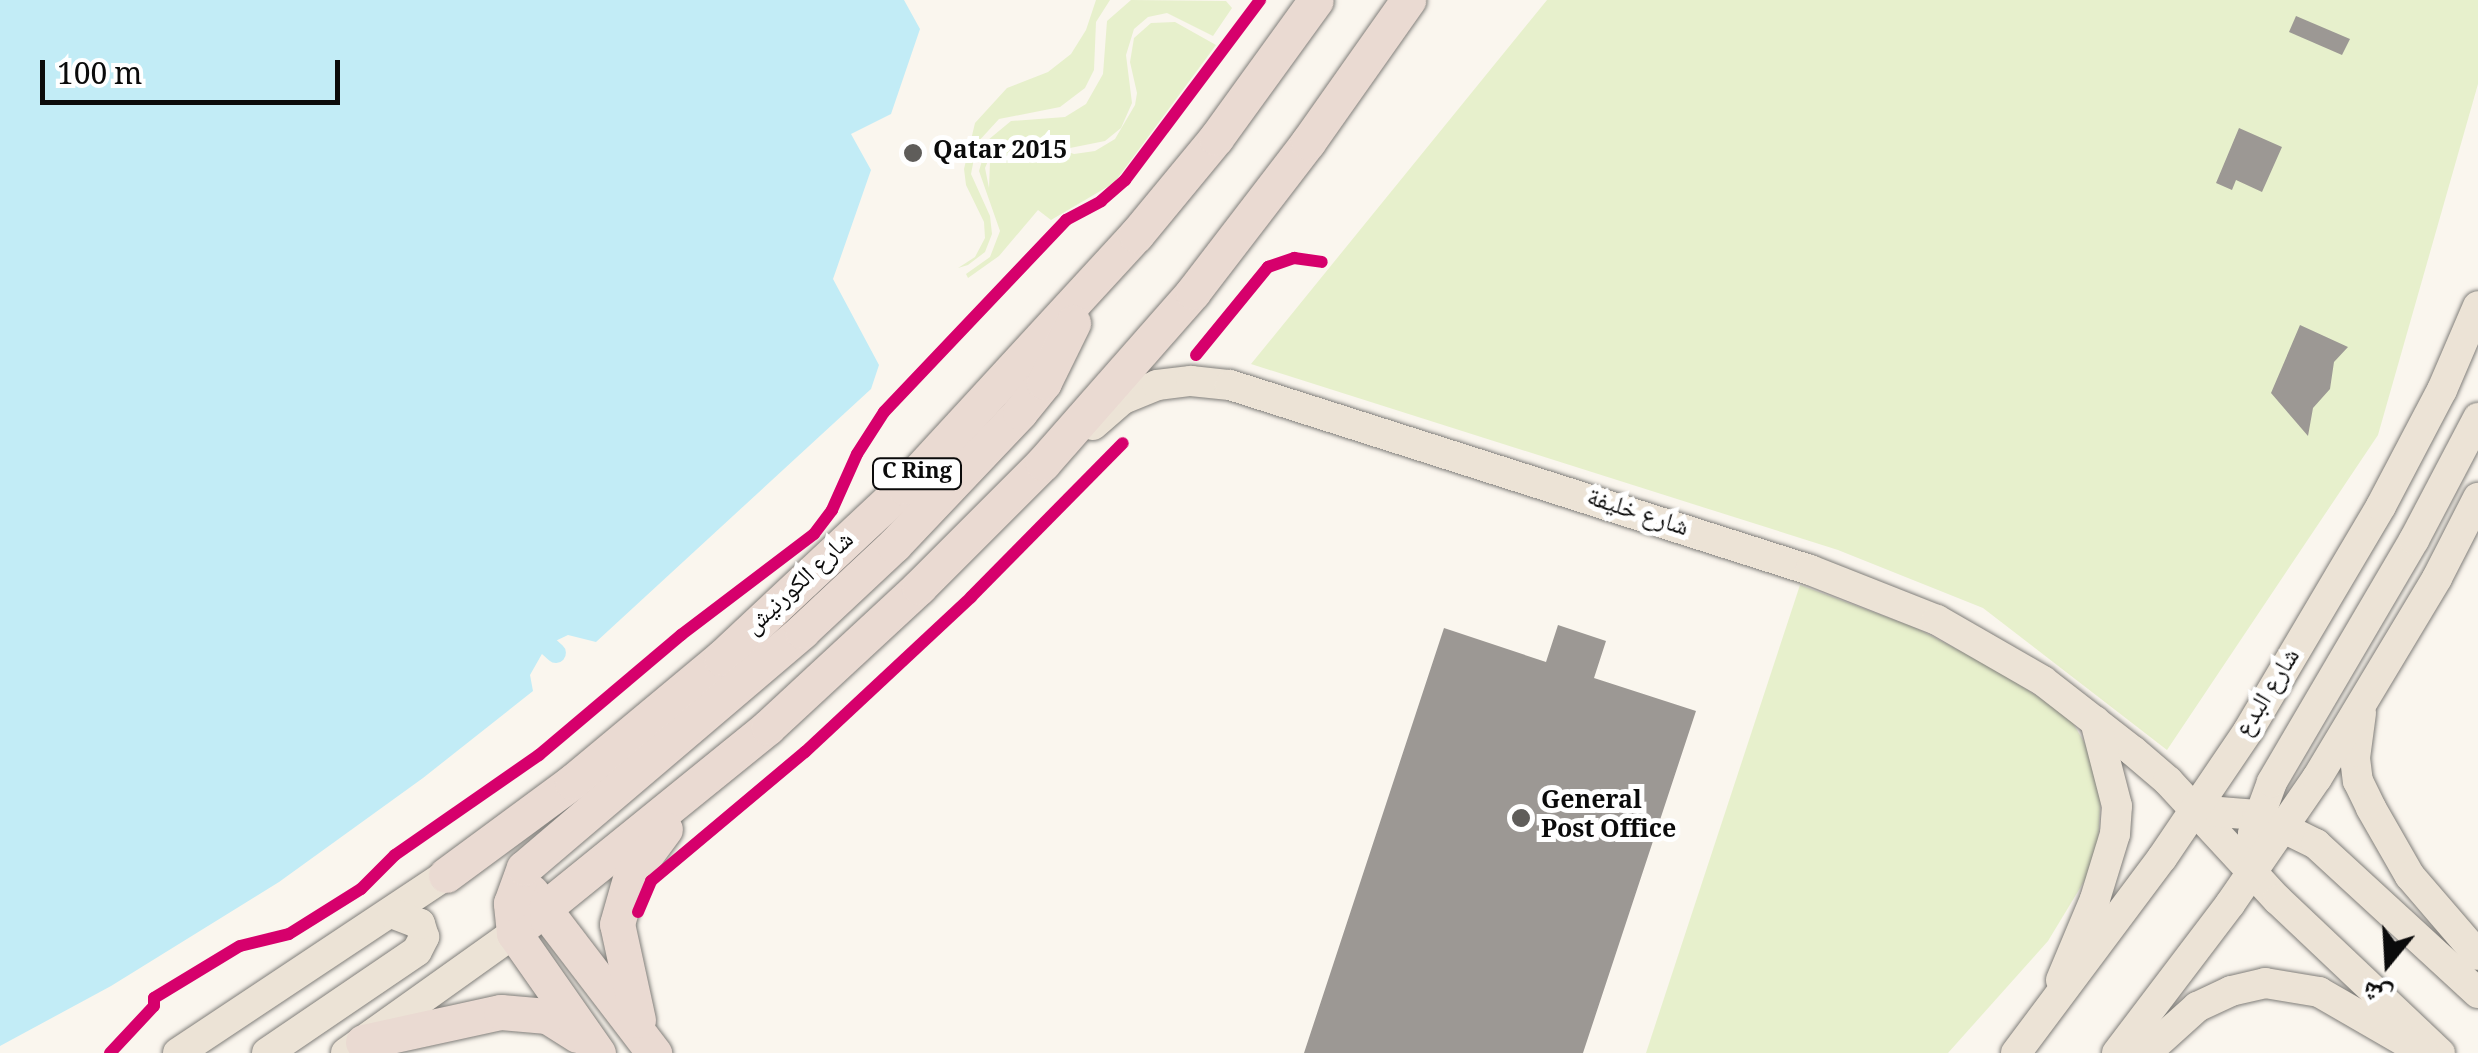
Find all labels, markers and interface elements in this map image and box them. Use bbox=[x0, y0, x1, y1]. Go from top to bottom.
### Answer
scale bar bbox=[45, 40, 345, 102]
text: 100 m bbox=[57, 52, 142, 103]
place label: Qatar 2015 bbox=[933, 138, 1067, 168]
marker: Qatar 2015 bbox=[902, 142, 924, 164]
road number: C Ring bbox=[872, 457, 962, 491]
street label: شارع خليفة bbox=[1582, 485, 1692, 545]
street label: شارع الكورنيش bbox=[740, 527, 862, 643]
street label: شارع البدع bbox=[2231, 644, 2309, 744]
place label: General Post Office bbox=[1541, 789, 1676, 848]
marker: General Post Office bbox=[1510, 807, 1532, 829]
north arrow bbox=[2338, 913, 2438, 1013]
text: ش bbox=[2357, 964, 2400, 1019]

